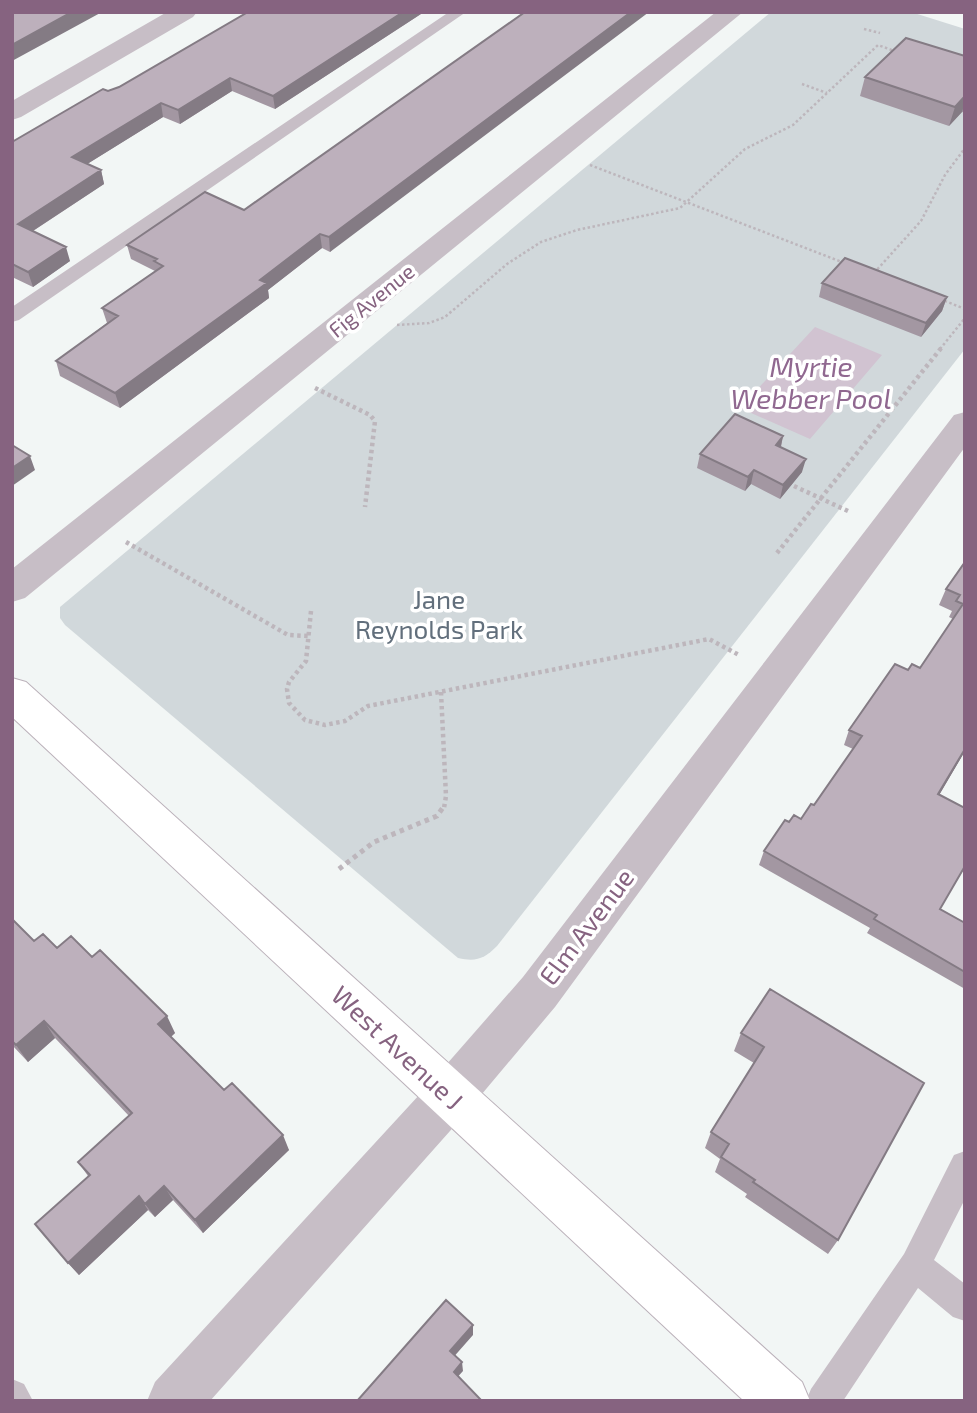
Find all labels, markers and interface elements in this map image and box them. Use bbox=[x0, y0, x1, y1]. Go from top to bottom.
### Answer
street label: Fig Avenue bbox=[323, 258, 419, 342]
water label: Myrtie Webber Pool bbox=[730, 349, 892, 415]
park label: Jane Reynolds Park bbox=[355, 583, 523, 644]
street label: Elm Avenue bbox=[532, 862, 640, 990]
street label: West Avenue J bbox=[326, 978, 470, 1115]

